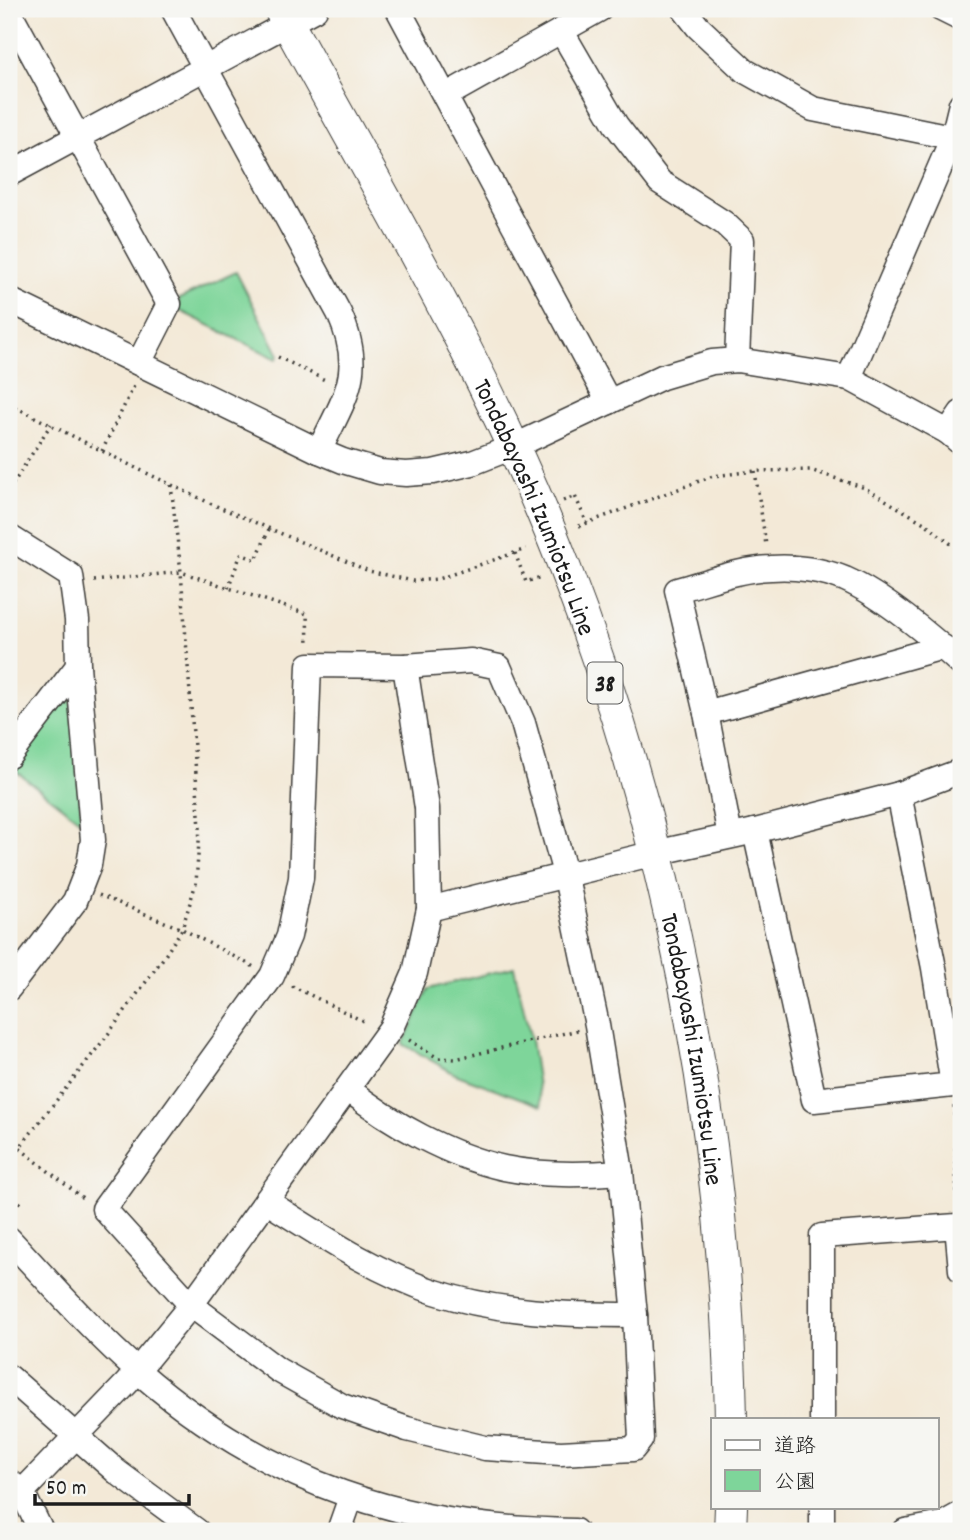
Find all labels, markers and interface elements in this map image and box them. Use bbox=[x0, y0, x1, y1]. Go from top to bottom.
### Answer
street label: Tondabayashi Izumiotsu Line bbox=[462, 373, 603, 641]
road number: 38 bbox=[588, 662, 622, 704]
street label: Tondabayashi Izumiotsu Line bbox=[648, 910, 731, 1188]
legend bbox=[711, 1418, 939, 1508]
text: 道路 bbox=[774, 1433, 816, 1463]
scale bar bbox=[35, 1463, 189, 1507]
text: 公園 bbox=[774, 1469, 816, 1499]
text: 50 m bbox=[46, 1475, 86, 1505]

